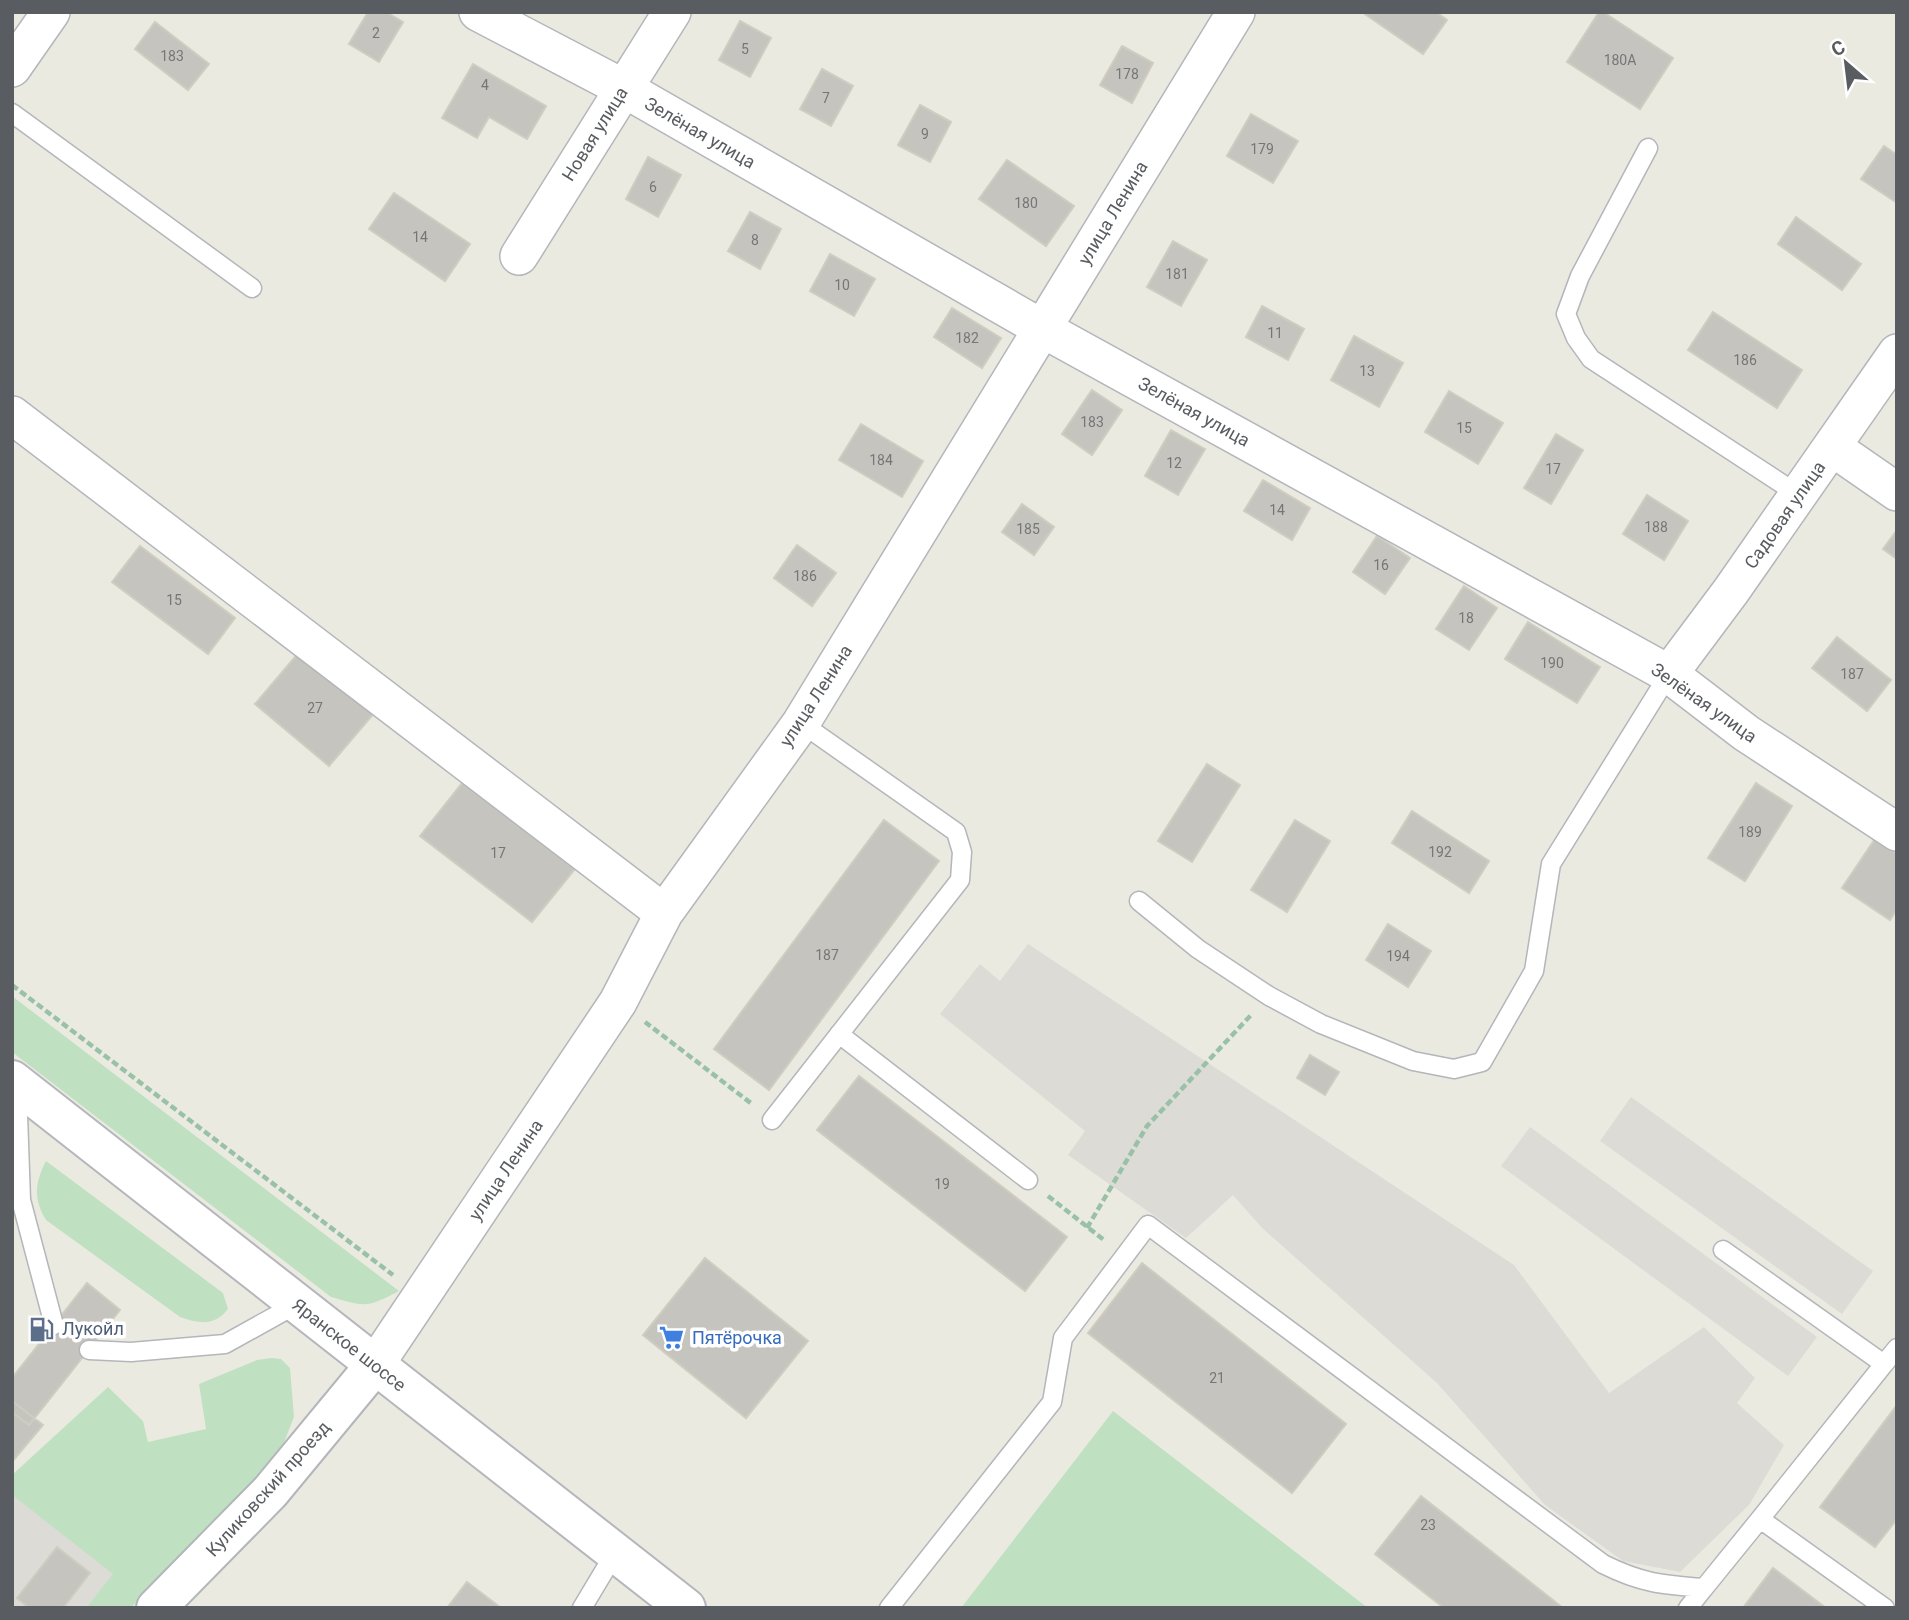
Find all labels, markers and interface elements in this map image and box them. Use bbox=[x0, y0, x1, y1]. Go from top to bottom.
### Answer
house number: 2 bbox=[372, 25, 380, 41]
north arrow bbox=[1811, 28, 1881, 98]
text: С bbox=[1827, 35, 1849, 62]
house number: 5 bbox=[741, 41, 749, 57]
house number: 183 bbox=[160, 48, 184, 64]
house number: 180А bbox=[1604, 52, 1636, 68]
house number: 178 bbox=[1115, 66, 1139, 82]
house number: 4 bbox=[481, 77, 489, 93]
street label: Новая улица bbox=[557, 83, 632, 185]
house number: 7 bbox=[822, 90, 830, 106]
street label: Зелёная улица bbox=[641, 92, 759, 173]
house number: 9 bbox=[921, 126, 929, 142]
house number: 179 bbox=[1250, 141, 1274, 157]
street label: улица Ленина bbox=[1073, 157, 1152, 268]
house number: 6 bbox=[649, 179, 657, 195]
house number: 180 bbox=[1014, 195, 1038, 211]
house number: 14 bbox=[412, 229, 428, 245]
house number: 8 bbox=[751, 232, 759, 248]
house number: 181 bbox=[1165, 266, 1189, 282]
house number: 10 bbox=[834, 277, 850, 293]
house number: 11 bbox=[1267, 325, 1283, 341]
house number: 182 bbox=[955, 330, 979, 346]
house number: 186 bbox=[1733, 352, 1757, 368]
house number: 13 bbox=[1359, 363, 1375, 379]
street label: Зелёная улица bbox=[1135, 372, 1254, 451]
house number: 183 bbox=[1080, 414, 1104, 430]
house number: 15 bbox=[1456, 420, 1472, 436]
house number: 184 bbox=[869, 452, 893, 468]
house number: 12 bbox=[1166, 455, 1182, 471]
street label: Садовая улица bbox=[1740, 457, 1829, 573]
house number: 17 bbox=[1545, 461, 1561, 477]
house number: 14 bbox=[1269, 502, 1285, 518]
house number: 188 bbox=[1644, 519, 1668, 535]
house number: 185 bbox=[1016, 521, 1040, 537]
house number: 16 bbox=[1373, 557, 1389, 573]
house number: 186 bbox=[793, 568, 817, 584]
house number: 15 bbox=[166, 592, 182, 608]
house number: 18 bbox=[1458, 610, 1474, 626]
street label: улица Ленина bbox=[775, 641, 856, 751]
house number: 190 bbox=[1540, 655, 1564, 671]
street label: Зелёная улица bbox=[1647, 658, 1761, 747]
house number: 187 bbox=[1840, 666, 1864, 682]
house number: 27 bbox=[307, 700, 323, 716]
house number: 189 bbox=[1738, 824, 1762, 840]
house number: 192 bbox=[1428, 844, 1452, 860]
house number: 17 bbox=[490, 845, 506, 861]
house number: 187 bbox=[815, 947, 839, 963]
house number: 194 bbox=[1386, 948, 1410, 964]
street label: улица Ленина bbox=[464, 1115, 547, 1224]
house number: 19 bbox=[934, 1176, 950, 1192]
street label: Яранское шоссе bbox=[288, 1294, 410, 1395]
fuel station icon: Лукойл bbox=[28, 1315, 56, 1343]
place label: Лукойл bbox=[62, 1318, 124, 1339]
supermarket icon: Пятёрочка bbox=[658, 1324, 686, 1352]
place label: Пятёрочка bbox=[692, 1327, 782, 1348]
house number: 21 bbox=[1209, 1370, 1225, 1386]
street label: Куликовский проезд bbox=[201, 1417, 334, 1561]
house number: 23 bbox=[1420, 1517, 1436, 1533]

